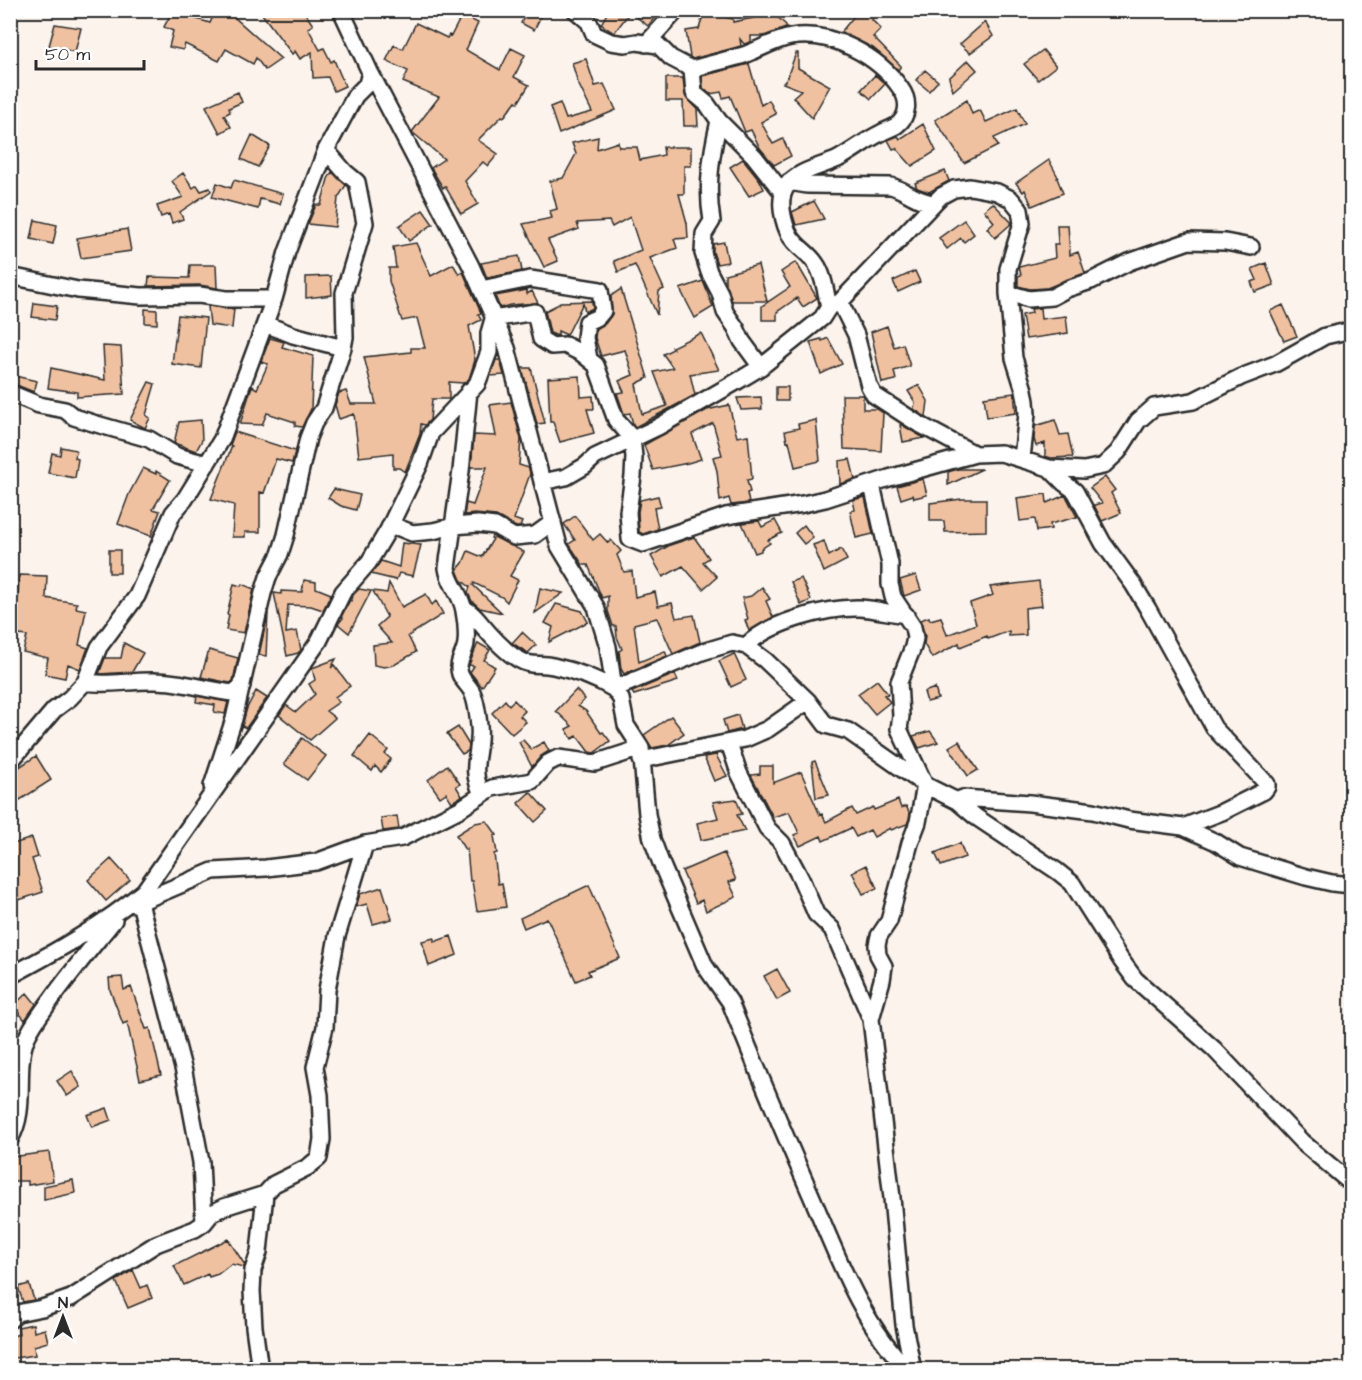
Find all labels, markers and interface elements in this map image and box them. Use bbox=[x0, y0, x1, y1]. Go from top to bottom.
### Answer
scale bar bbox=[36, 33, 144, 71]
text: 50 m bbox=[45, 42, 90, 67]
north arrow bbox=[33, 1287, 93, 1347]
text: N bbox=[58, 1292, 68, 1314]

